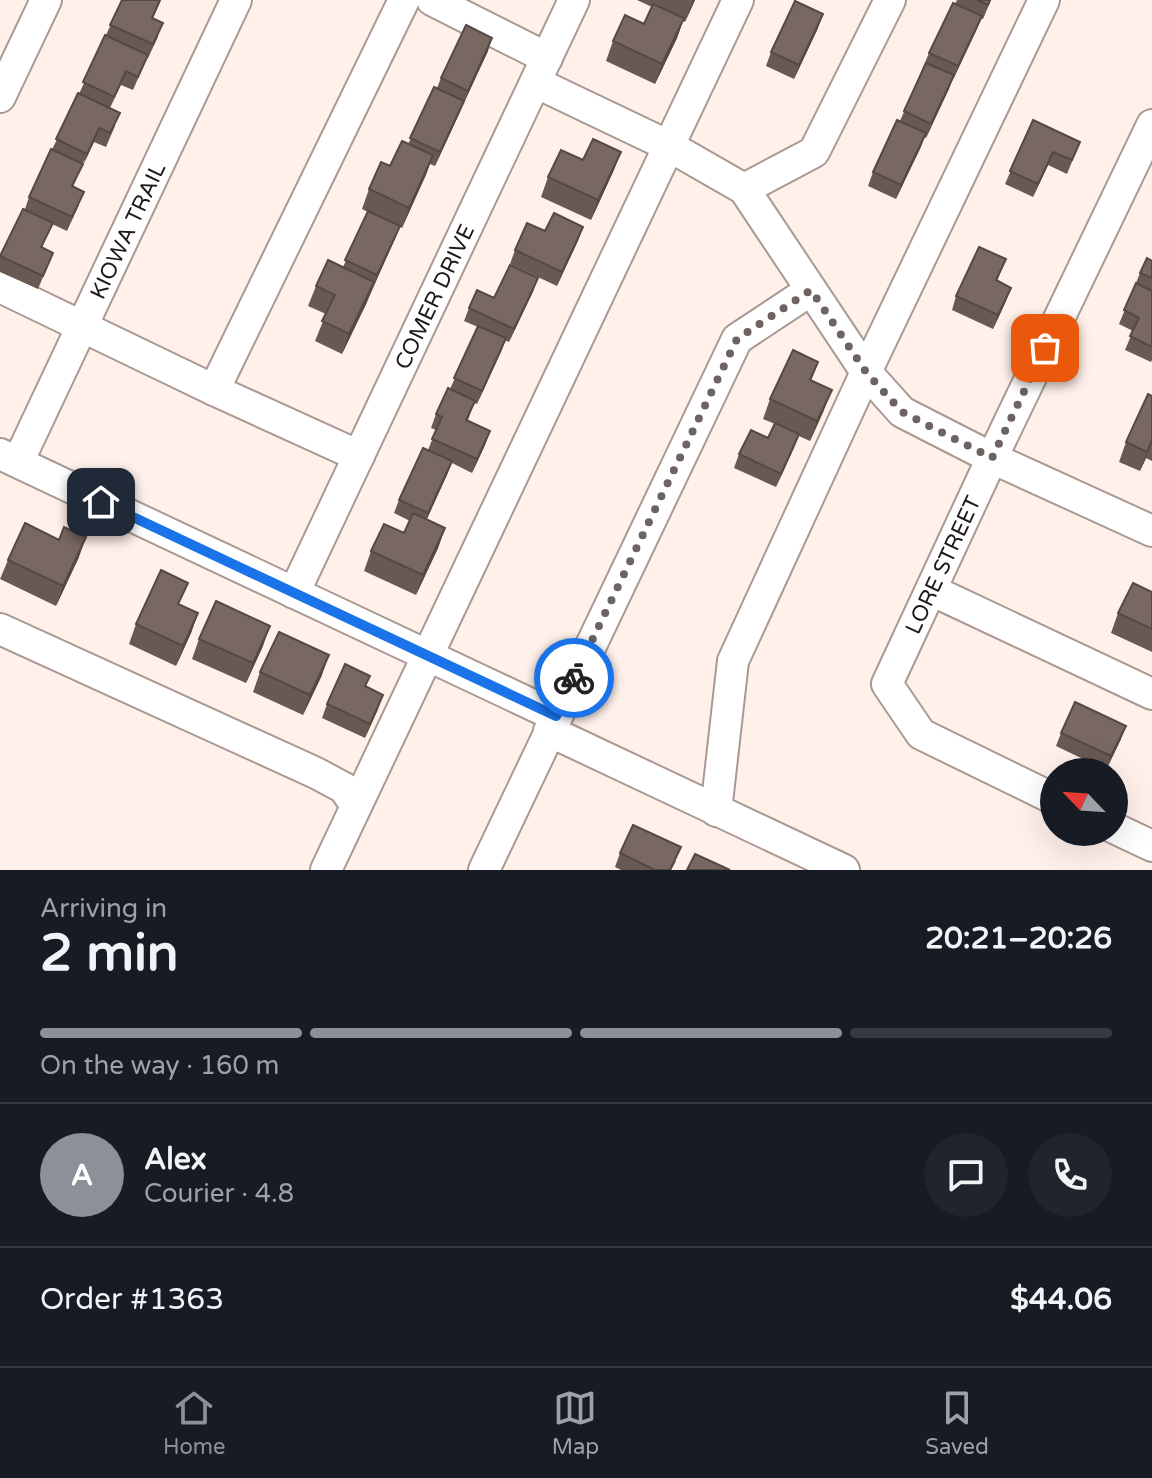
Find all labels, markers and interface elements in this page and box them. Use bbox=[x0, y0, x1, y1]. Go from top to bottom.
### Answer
street label: KIOWA TRAIL bbox=[85, 158, 172, 303]
street label: COMER DRIVE bbox=[390, 220, 480, 373]
pin bbox=[1011, 314, 1079, 382]
icon: bag bbox=[1023, 326, 1067, 370]
pin bbox=[67, 468, 135, 536]
icon: home bbox=[79, 480, 123, 524]
street label: LORE STREET bbox=[900, 491, 987, 638]
courier bbox=[534, 638, 614, 718]
icon: bike bbox=[552, 656, 596, 700]
north arrow bbox=[1040, 758, 1128, 846]
map controls bbox=[1040, 758, 1128, 846]
text: Arriving in bbox=[40, 893, 167, 924]
text: 20:21–20:26 bbox=[925, 920, 1112, 957]
text: 2 min bbox=[40, 922, 179, 985]
text: On the way · 160 m bbox=[40, 1050, 279, 1081]
button: chat bbox=[924, 1133, 1008, 1217]
button: phone bbox=[1028, 1133, 1112, 1217]
text: Alex bbox=[144, 1141, 207, 1178]
text: A bbox=[71, 1157, 93, 1194]
text: Courier · 4.8 bbox=[144, 1178, 294, 1209]
text: Order #1363 bbox=[40, 1281, 224, 1318]
text: $44.06 bbox=[1010, 1281, 1112, 1318]
tab: Home bbox=[163, 1386, 225, 1460]
tab: Map bbox=[552, 1386, 599, 1460]
tab: Saved bbox=[925, 1386, 989, 1460]

